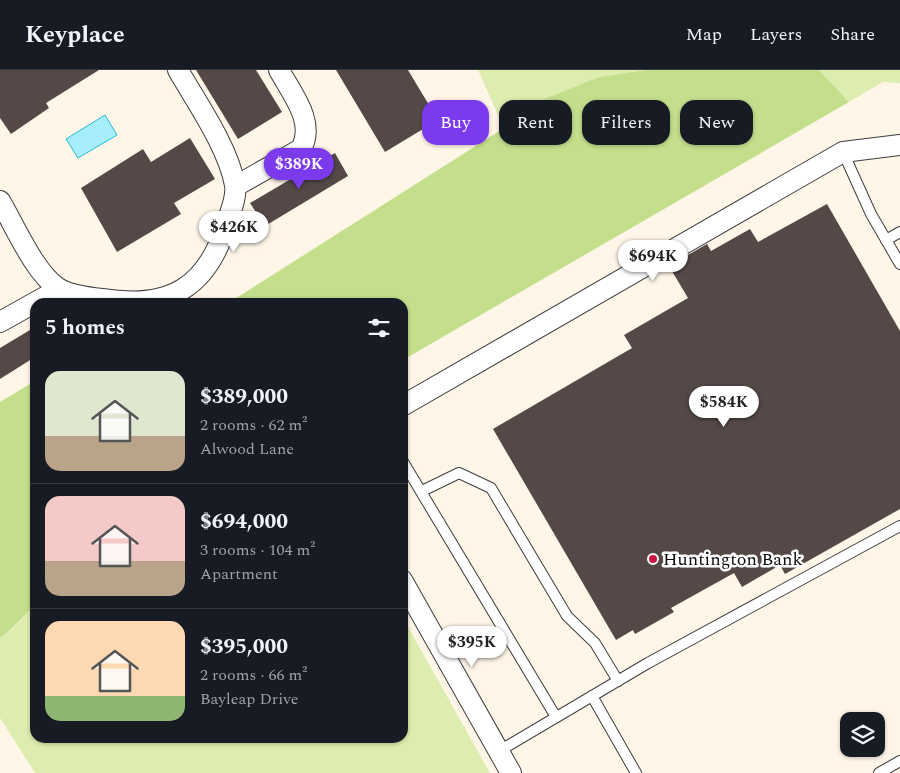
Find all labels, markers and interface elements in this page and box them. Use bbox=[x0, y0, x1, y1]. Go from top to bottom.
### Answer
text: Keyplace bbox=[25, 17, 125, 53]
text: Map bbox=[686, 21, 722, 48]
text: Layers bbox=[750, 21, 802, 48]
text: Share bbox=[830, 21, 875, 48]
chip: Buy bbox=[422, 100, 489, 145]
chip: Rent bbox=[499, 100, 572, 145]
chip: Filters bbox=[582, 100, 670, 145]
chip: New bbox=[680, 100, 753, 145]
pin: $389K bbox=[264, 148, 334, 190]
text: $389K bbox=[275, 152, 323, 176]
pin: $426K bbox=[199, 210, 269, 253]
text: $426K bbox=[210, 215, 258, 239]
pin: $694K bbox=[618, 240, 688, 282]
text: $694K bbox=[629, 244, 677, 268]
text: 5 homes bbox=[45, 312, 125, 344]
icon: filters bbox=[365, 314, 393, 342]
text: $389,000 bbox=[200, 381, 288, 413]
pin: $584K bbox=[689, 386, 759, 428]
text: $584K bbox=[700, 390, 748, 414]
icon: home bbox=[85, 391, 145, 451]
text: 2 rooms · 62 m² bbox=[200, 413, 307, 437]
text: Alwood Lane bbox=[200, 437, 294, 461]
text: $694,000 bbox=[200, 506, 288, 538]
icon: home bbox=[85, 516, 145, 576]
text: 3 rooms · 104 m² bbox=[200, 538, 315, 562]
place label: Huntington Bank bbox=[663, 546, 803, 573]
marker: Huntington Bank bbox=[647, 553, 659, 565]
text: Apartment bbox=[200, 562, 278, 586]
pin: $395K bbox=[437, 626, 507, 668]
text: $395K bbox=[448, 630, 496, 654]
text: $395,000 bbox=[200, 631, 288, 663]
icon: home bbox=[85, 641, 145, 701]
text: 2 rooms · 66 m² bbox=[200, 663, 307, 687]
text: Bayleap Drive bbox=[200, 687, 299, 711]
map controls bbox=[840, 712, 885, 757]
button: layers bbox=[840, 712, 885, 757]

